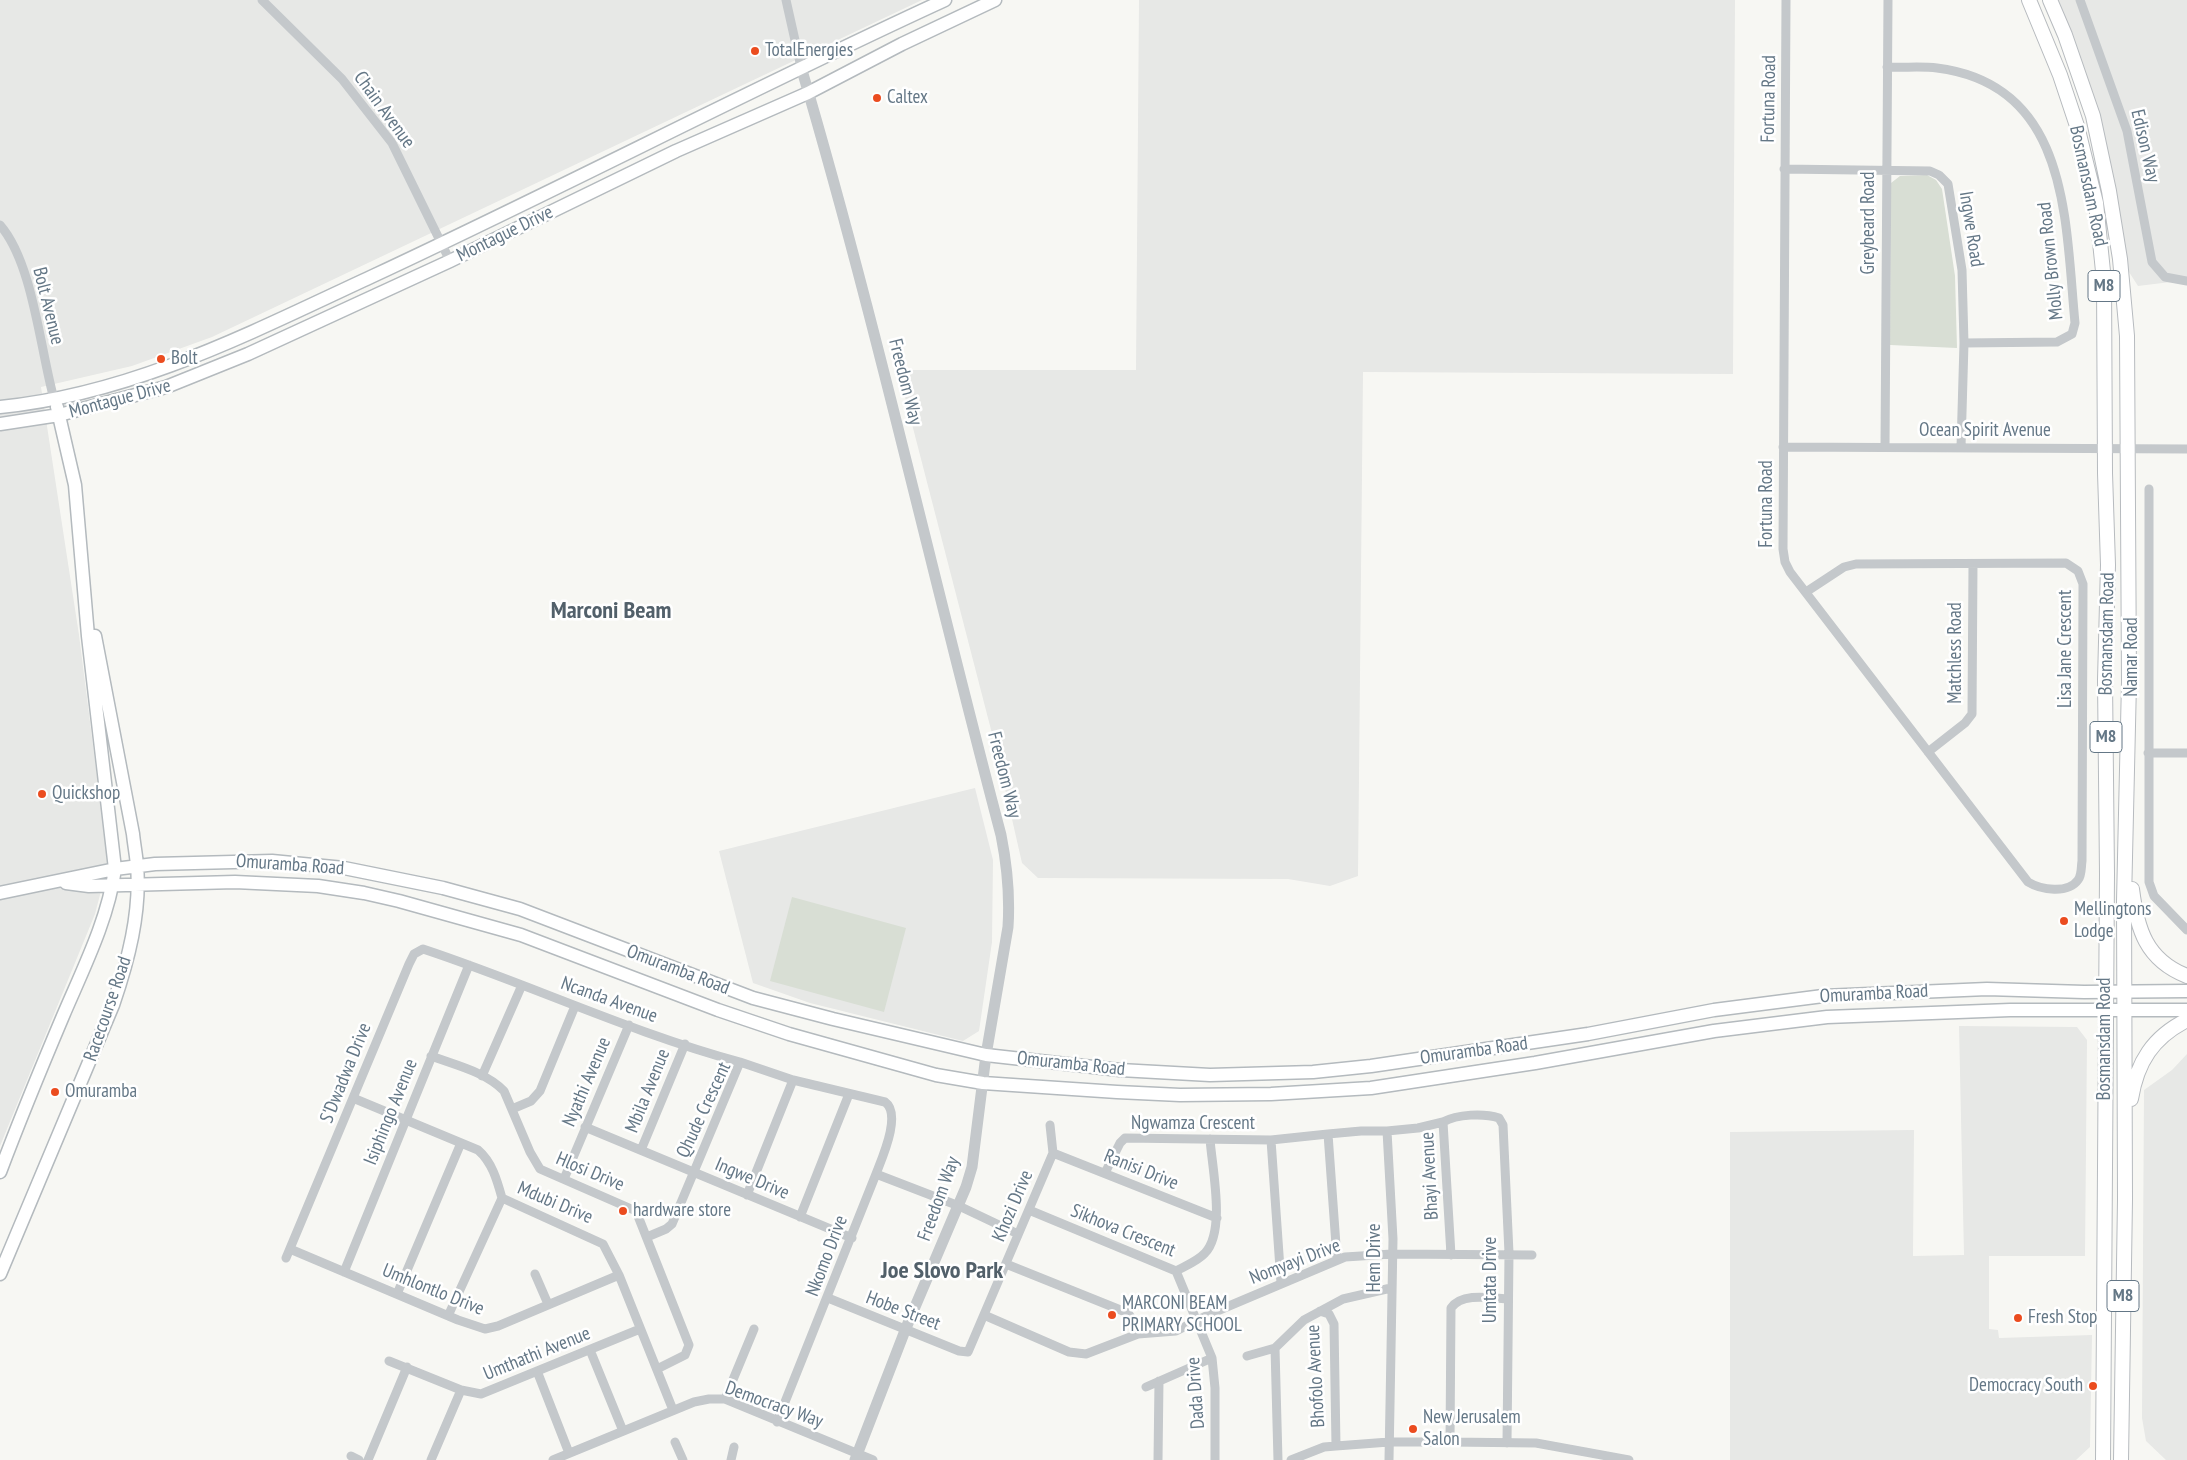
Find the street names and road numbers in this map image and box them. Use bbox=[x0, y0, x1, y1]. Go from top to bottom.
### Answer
street label: Fortuna Road bbox=[1757, 55, 1781, 143]
street label: Chain Avenue bbox=[349, 67, 419, 153]
street label: Edison Way bbox=[2126, 107, 2164, 185]
street label: Bosmansdam Road bbox=[2064, 123, 2112, 249]
street label: Greybeard Road bbox=[1858, 172, 1880, 274]
street label: Ingwe Road bbox=[1954, 190, 1988, 268]
street label: Montague Drive bbox=[453, 201, 557, 267]
street label: Molly Brown Road bbox=[2033, 201, 2069, 321]
street label: Bolt Avenue bbox=[27, 265, 69, 347]
road number: M8 bbox=[2088, 270, 2120, 302]
street label: Freedom Way bbox=[883, 336, 927, 428]
street label: Montague Drive bbox=[67, 374, 173, 424]
street label: Ocean Spirit Avenue bbox=[1919, 420, 2051, 442]
street label: Fortuna Road bbox=[1756, 460, 1778, 548]
street label: Bosmansdam Road bbox=[2095, 572, 2119, 696]
street label: Lisa Jane Crescent bbox=[2055, 590, 2077, 708]
street label: Matchless Road bbox=[1945, 602, 1967, 704]
street label: Namar Road bbox=[2121, 617, 2143, 697]
road number: M8 bbox=[2090, 722, 2122, 752]
street label: Freedom Way bbox=[982, 729, 1026, 821]
street label: Omuramba Road bbox=[235, 850, 345, 880]
street label: Omuramba Road bbox=[623, 940, 733, 1000]
street label: Racecourse Road bbox=[79, 953, 137, 1065]
street label: Ncanda Avenue bbox=[558, 972, 660, 1028]
street label: Bosmansdam Road bbox=[2094, 978, 2116, 1100]
street label: Omuramba Road bbox=[1819, 980, 1929, 1008]
street label: S'Dwadwa Drive bbox=[316, 1020, 376, 1126]
street label: Omuramba Road bbox=[1419, 1032, 1529, 1070]
street label: Nyathi Avenue bbox=[558, 1034, 616, 1130]
street label: Mbila Avenue bbox=[621, 1046, 675, 1136]
street label: Omuramba Road bbox=[1016, 1047, 1126, 1081]
street label: Isiphingo Avenue bbox=[359, 1056, 423, 1168]
street label: Qhude Crescent bbox=[672, 1059, 736, 1161]
street label: Ngwamza Crescent bbox=[1131, 1113, 1255, 1135]
street label: Bhayi Avenue bbox=[1416, 1131, 1444, 1221]
street label: Ranisi Drive bbox=[1100, 1145, 1182, 1195]
street label: Hlosi Drive bbox=[552, 1147, 628, 1197]
street label: Ingwe Drive bbox=[711, 1153, 793, 1205]
street label: Freedom Way bbox=[913, 1154, 965, 1244]
street label: Khozi Drive bbox=[988, 1167, 1038, 1245]
street label: Mdubi Drive bbox=[514, 1177, 596, 1229]
street label: Sikhova Crescent bbox=[1067, 1200, 1179, 1262]
street label: Nkomo Drive bbox=[801, 1212, 853, 1300]
street label: Hem Drive bbox=[1364, 1224, 1386, 1292]
street label: Nomyayi Drive bbox=[1246, 1234, 1344, 1290]
street label: Umtata Drive bbox=[1480, 1237, 1502, 1323]
street label: Umhlontlo Drive bbox=[379, 1259, 487, 1321]
road number: M8 bbox=[2107, 1280, 2139, 1312]
street label: Hobe Street bbox=[863, 1286, 943, 1336]
street label: Umthathi Avenue bbox=[480, 1322, 594, 1386]
street label: Bhofolo Avenue bbox=[1302, 1324, 1330, 1428]
street label: Dada Drive bbox=[1182, 1356, 1210, 1430]
street label: Democracy Way bbox=[722, 1377, 826, 1433]

